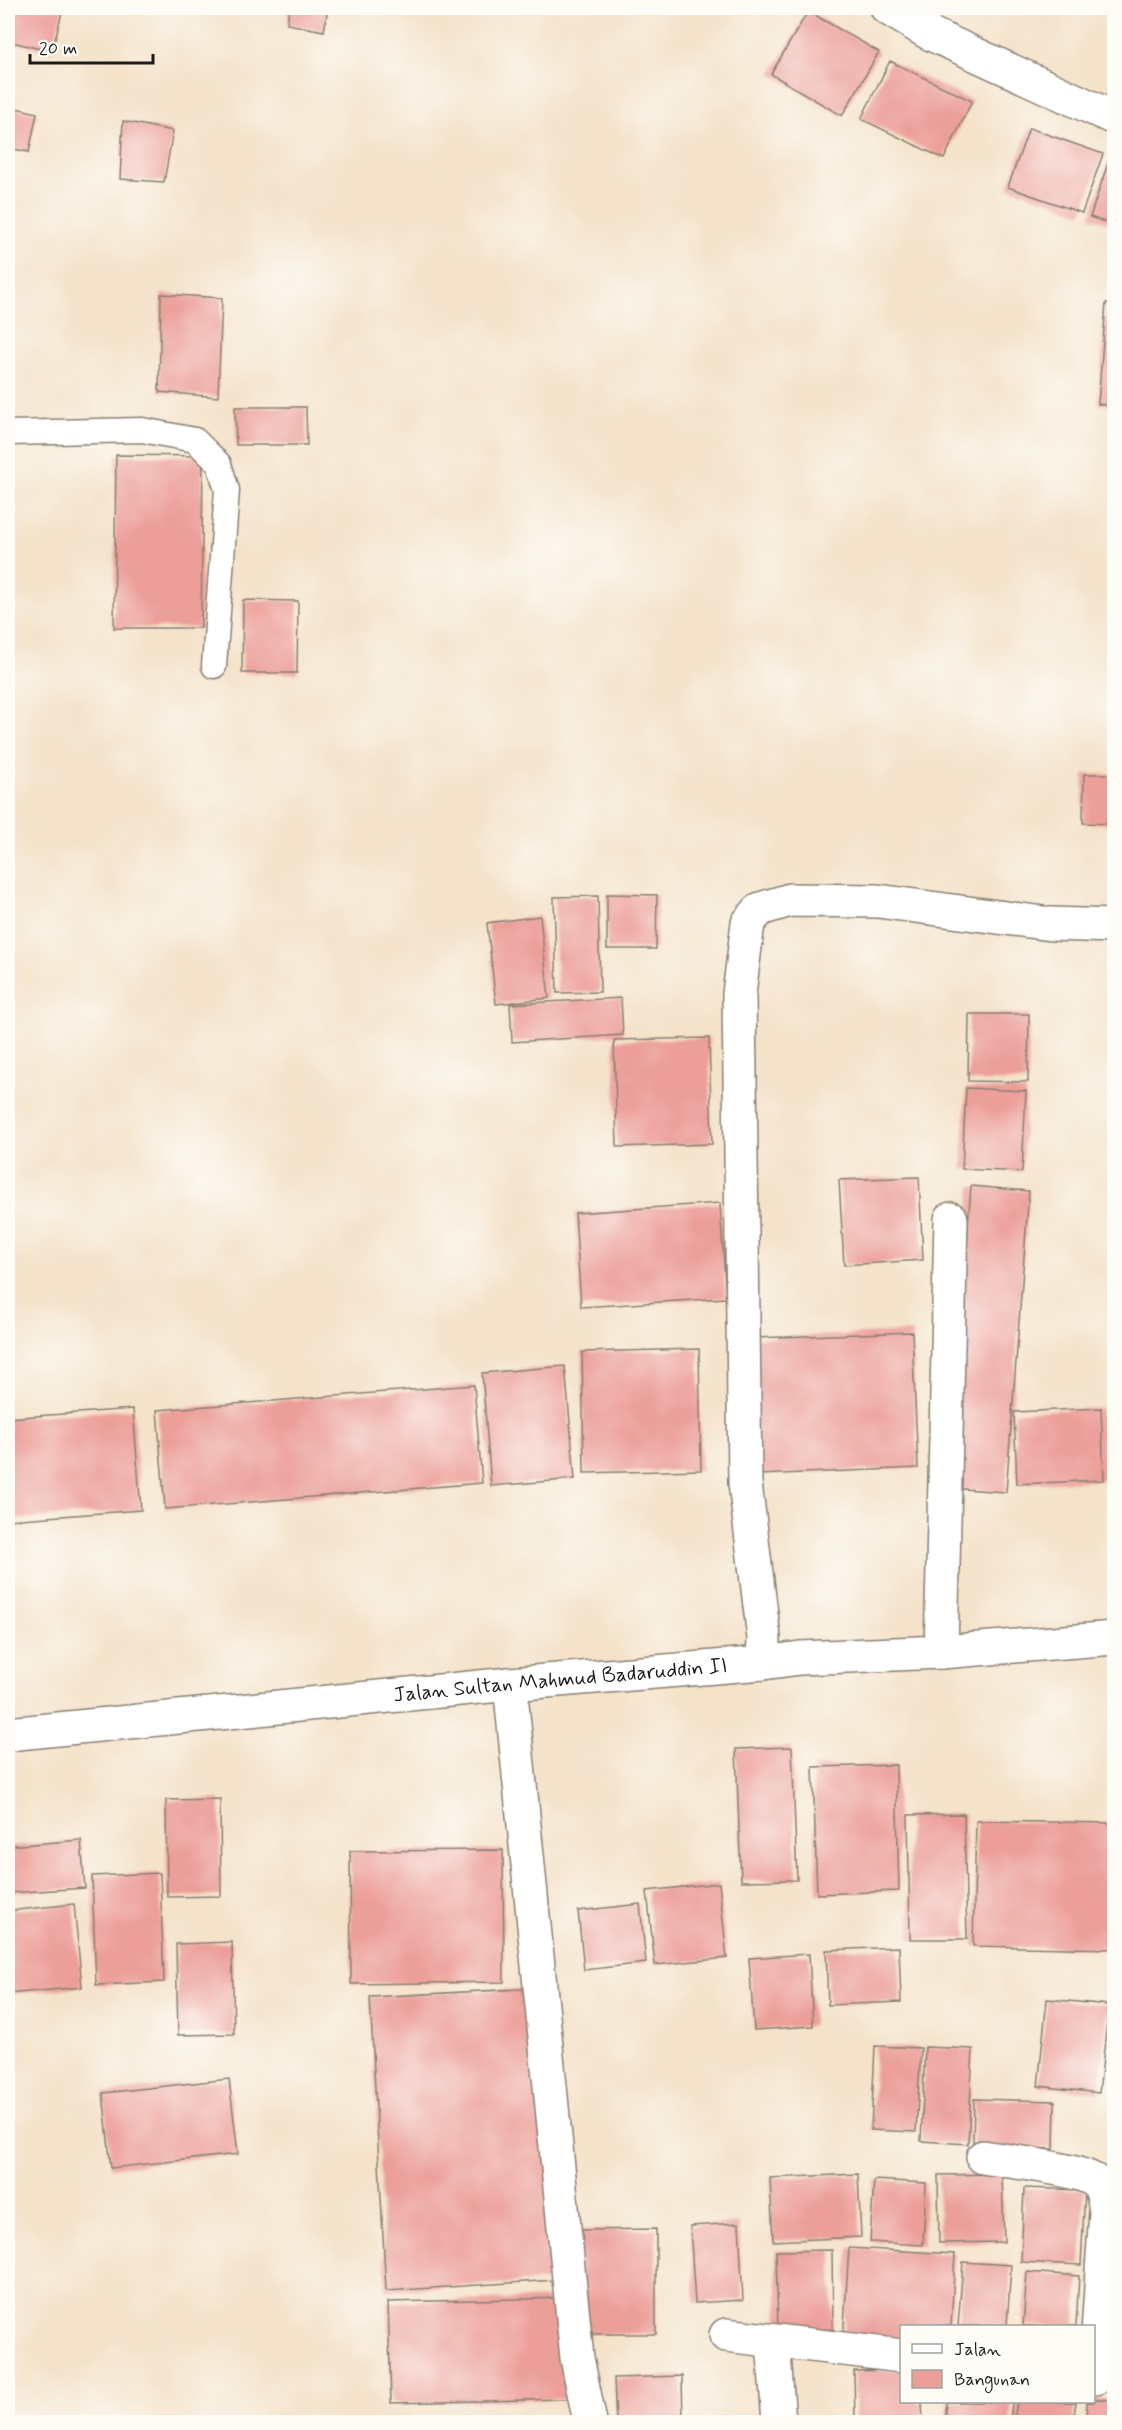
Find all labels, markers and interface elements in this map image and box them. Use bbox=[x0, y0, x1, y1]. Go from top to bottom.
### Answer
scale bar bbox=[30, 27, 153, 65]
text: 20 m bbox=[39, 37, 77, 61]
street label: Jalan Sultan Mahmud Badaruddin II bbox=[392, 1652, 729, 1710]
legend bbox=[900, 2325, 1095, 2403]
text: Jalan bbox=[954, 2338, 1001, 2362]
text: Bangunan bbox=[954, 2368, 1030, 2393]

